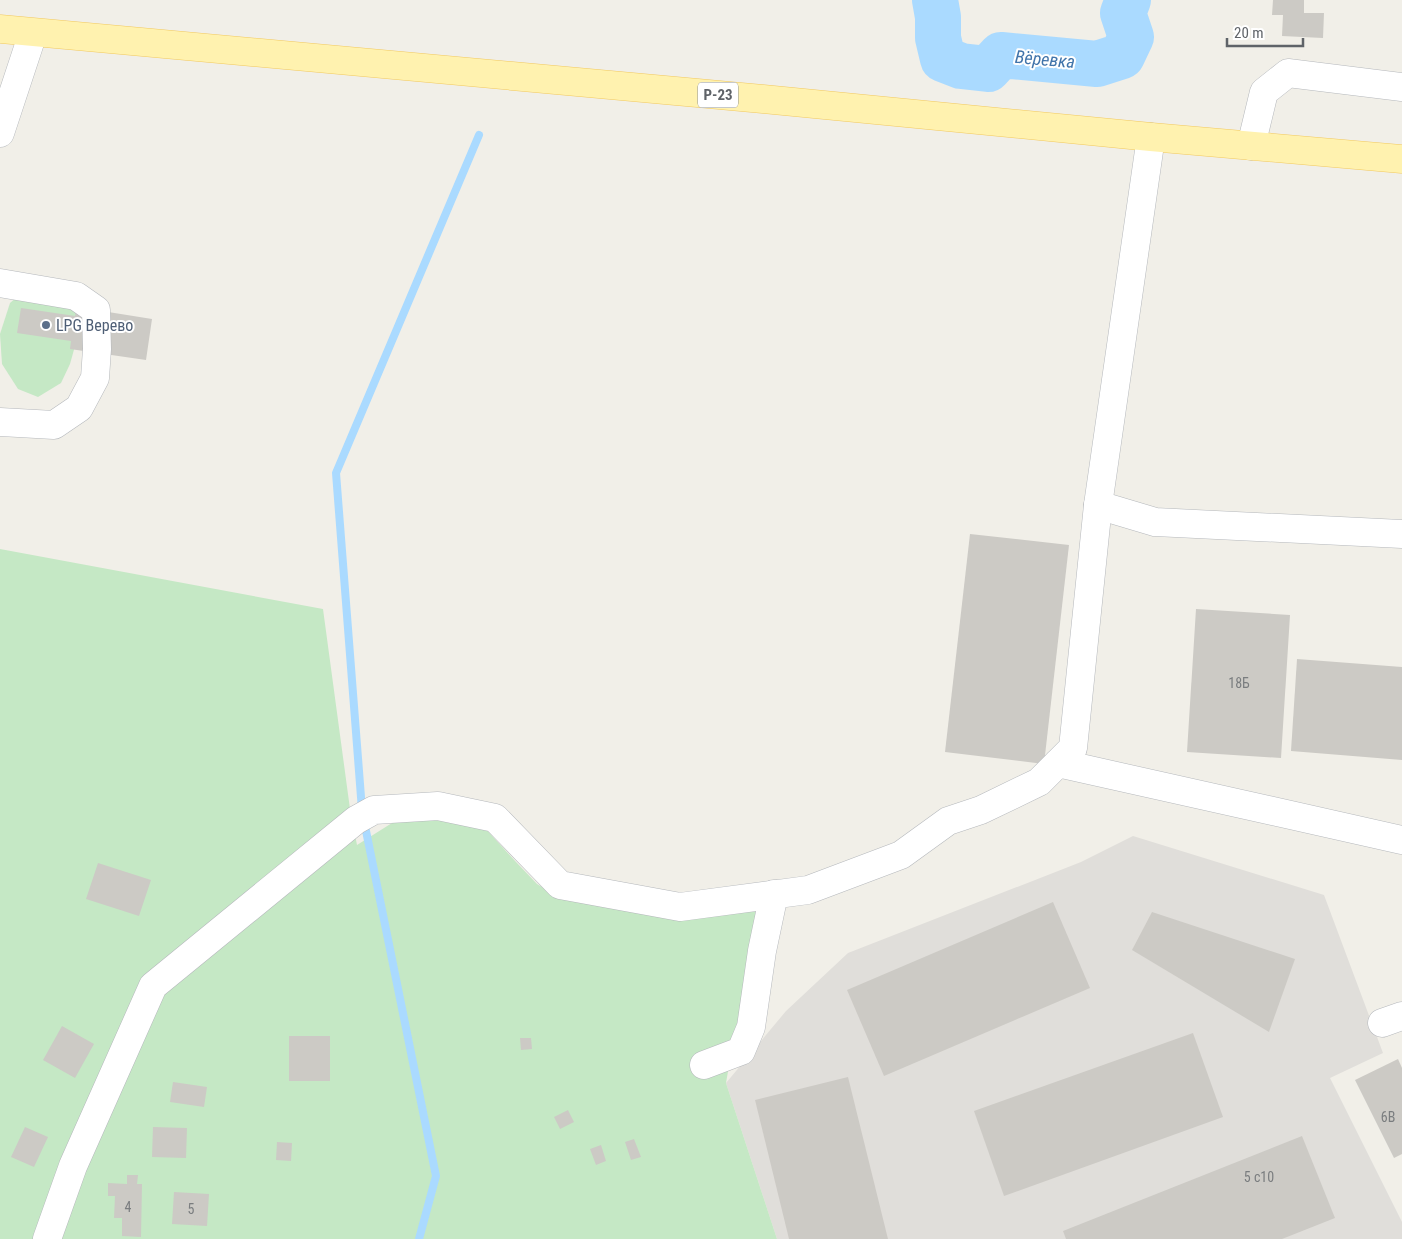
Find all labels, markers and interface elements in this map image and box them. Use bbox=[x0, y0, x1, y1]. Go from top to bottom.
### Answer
scale bar bbox=[1227, 15, 1303, 47]
text: 20 m bbox=[1234, 24, 1264, 42]
water label: Вёревка bbox=[1014, 46, 1076, 72]
road number: Р-23 bbox=[698, 82, 738, 108]
place label: LPG Верево bbox=[56, 316, 133, 335]
marker: LPG Верево bbox=[40, 319, 52, 331]
house number: 18Б bbox=[1228, 675, 1250, 691]
house number: 6В bbox=[1381, 1109, 1395, 1125]
house number: 5 с10 bbox=[1244, 1169, 1274, 1185]
house number: 4 bbox=[125, 1199, 132, 1215]
house number: 5 bbox=[188, 1201, 195, 1217]

